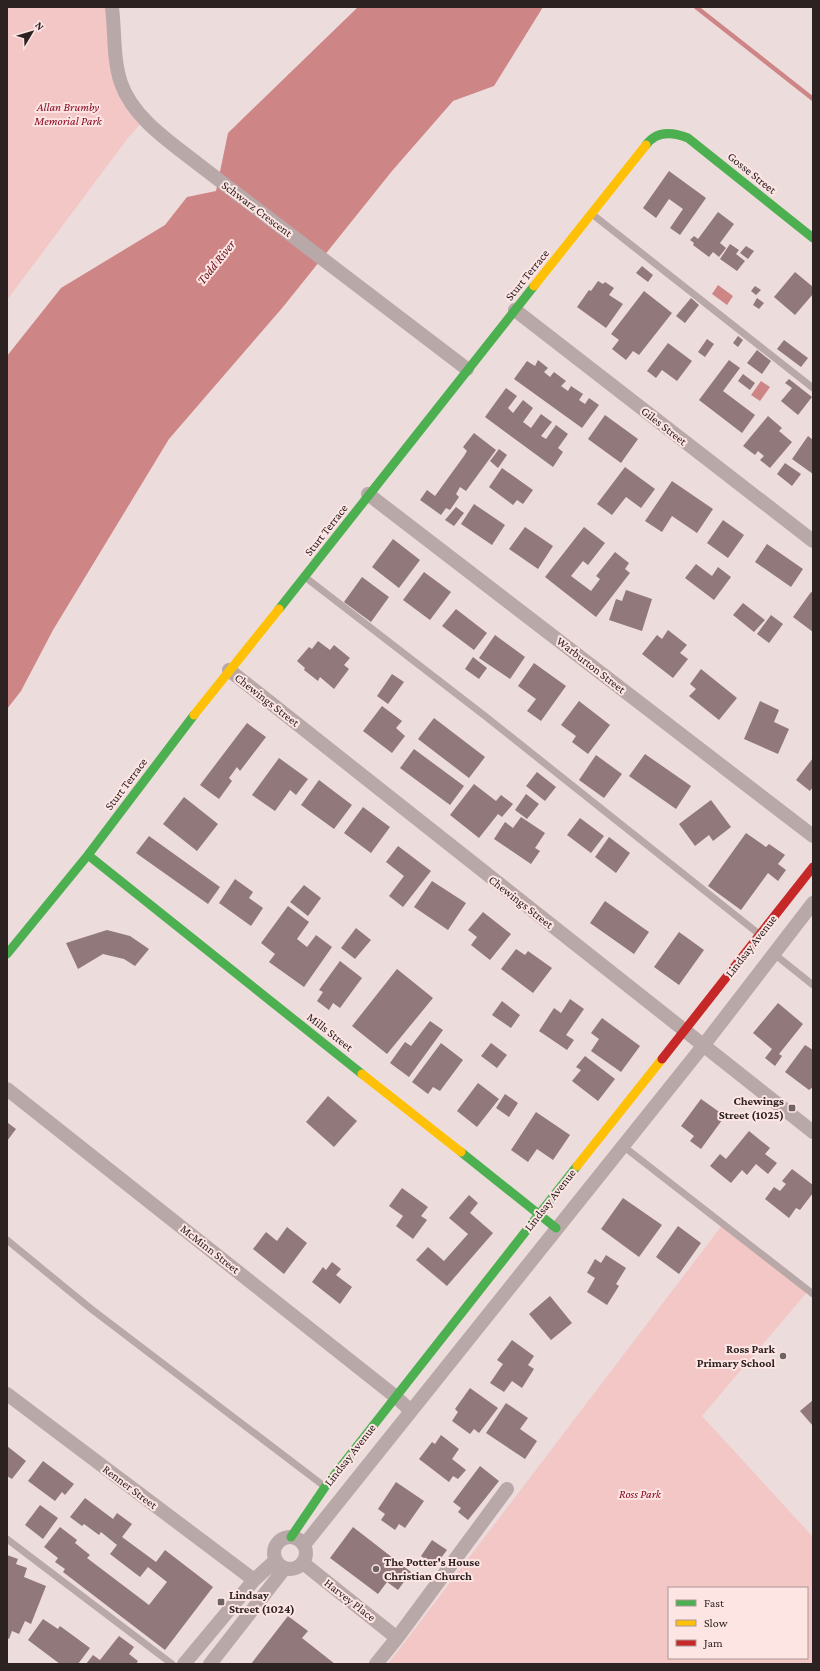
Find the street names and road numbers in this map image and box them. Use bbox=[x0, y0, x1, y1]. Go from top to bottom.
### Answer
street label: Gosse Street bbox=[725, 149, 780, 198]
street label: Schwarz Crescent bbox=[219, 178, 296, 241]
street label: Sturt Terrace bbox=[502, 247, 552, 303]
street label: Giles Street bbox=[638, 404, 690, 449]
street label: Sturt Terrace bbox=[301, 501, 351, 559]
street label: Warburton Street bbox=[554, 634, 629, 697]
street label: Chewings Street bbox=[232, 670, 303, 730]
street label: Sturt Terrace bbox=[102, 755, 150, 813]
street label: Chewings Street bbox=[486, 872, 557, 932]
street label: Lindsay Avenue bbox=[722, 912, 780, 980]
street label: Mills Street bbox=[304, 1010, 357, 1055]
street label: Lindsay Avenue bbox=[521, 1166, 579, 1234]
street label: McMinn Street bbox=[178, 1222, 243, 1277]
street label: Lindsay Avenue bbox=[321, 1421, 379, 1489]
street label: Renner Street bbox=[100, 1462, 161, 1513]
street label: Harvey Place bbox=[322, 1576, 378, 1624]

